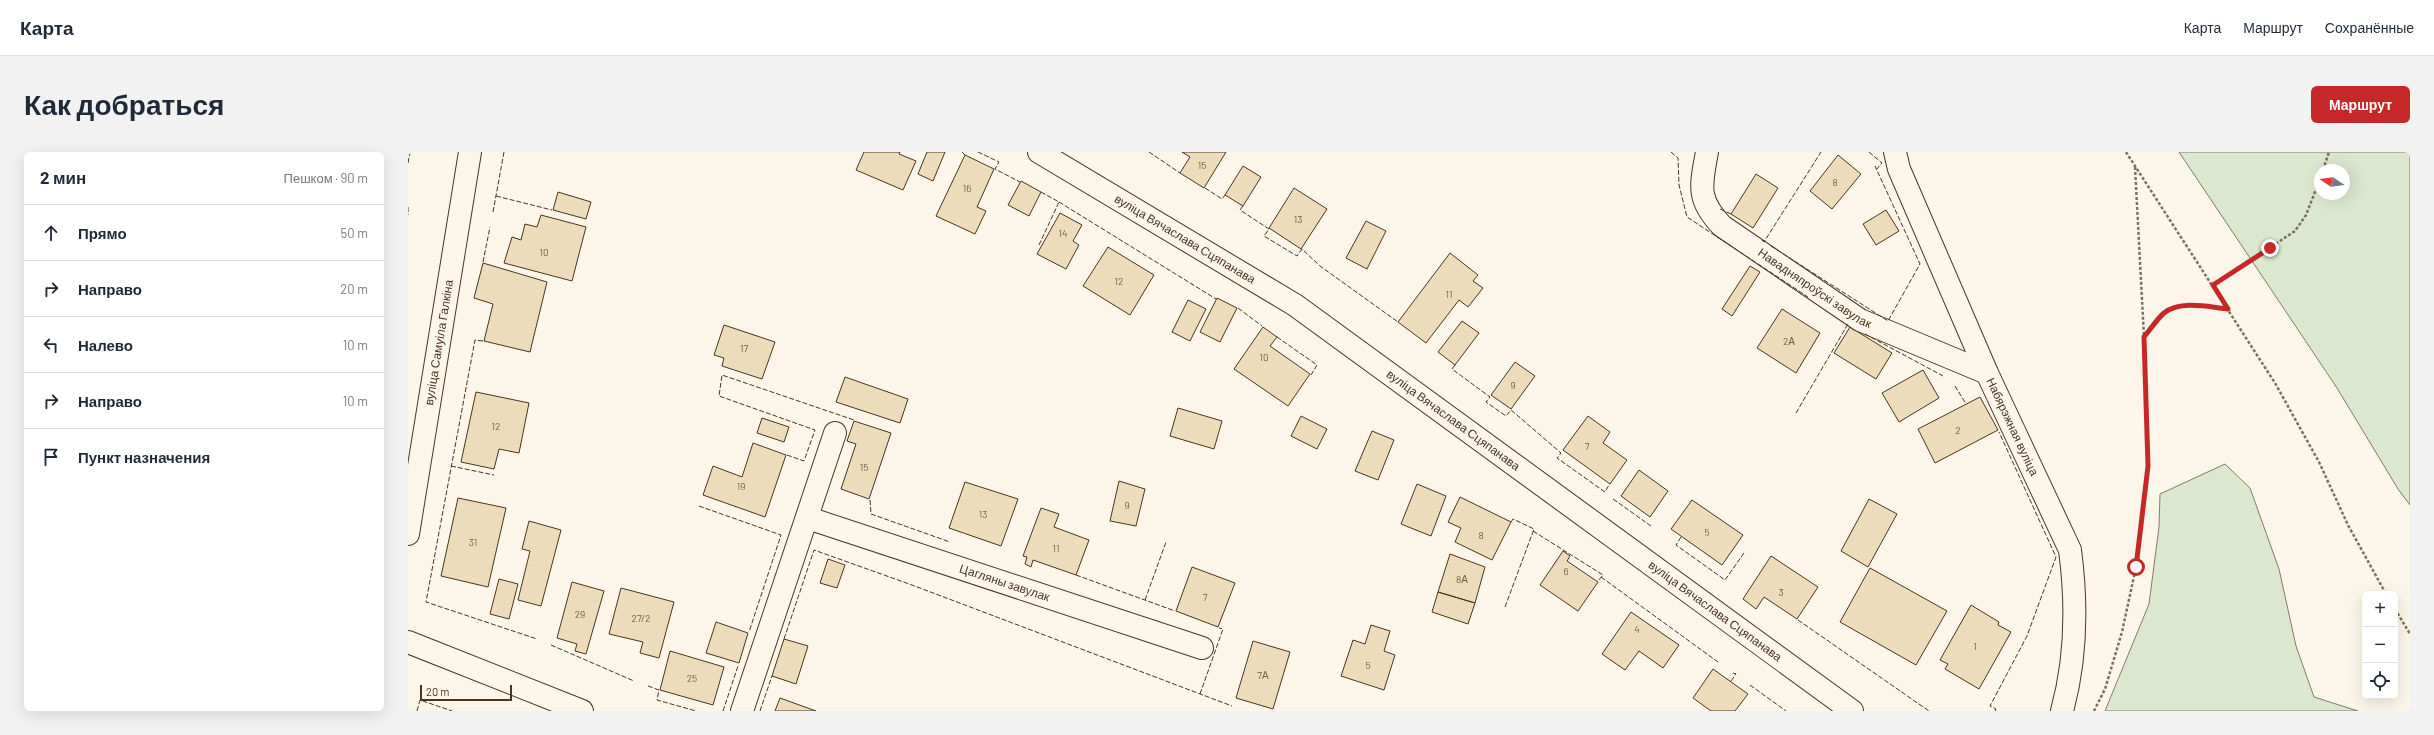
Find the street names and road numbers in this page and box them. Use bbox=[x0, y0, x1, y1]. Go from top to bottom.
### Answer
street label: вуліца Вячаслава Сцяпанава bbox=[1113, 191, 1259, 286]
street label: Навадняпроўскі завулак bbox=[1756, 245, 1875, 330]
street label: вуліца Самуіла Галкіна bbox=[421, 278, 455, 406]
street label: вуліца Вячаслава Сцяпанава bbox=[1384, 366, 1523, 473]
street label: Набярэжная вуліца bbox=[1984, 375, 2042, 478]
street label: вуліца Вячаслава Сцяпанава bbox=[1646, 557, 1785, 664]
street label: Цагляны завулак bbox=[958, 561, 1053, 604]

